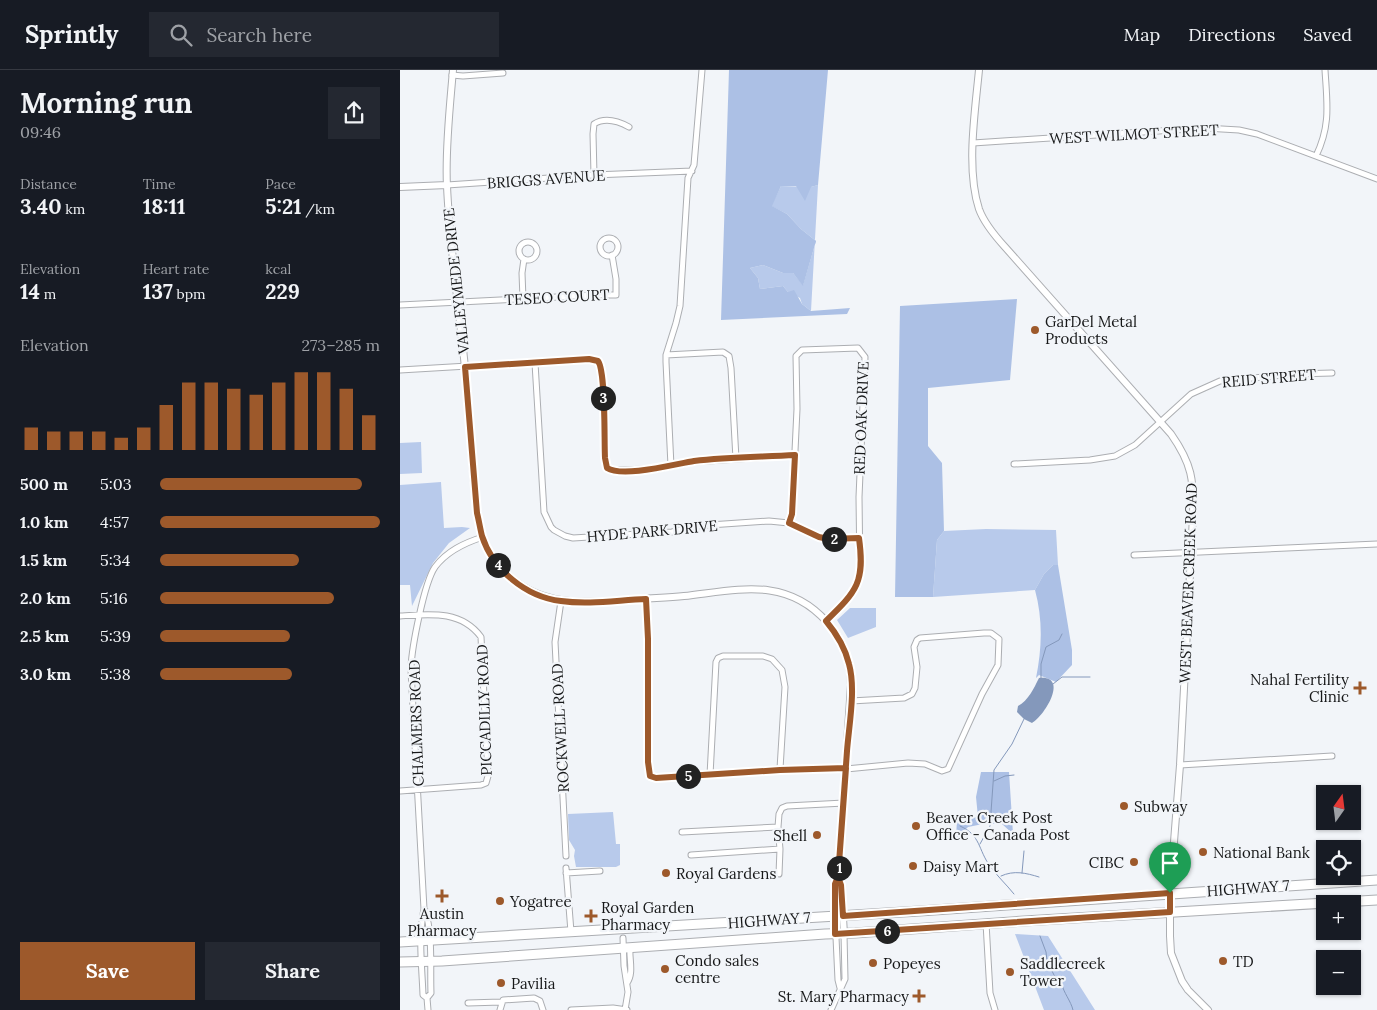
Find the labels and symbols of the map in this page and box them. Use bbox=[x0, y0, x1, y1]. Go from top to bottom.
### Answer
street label: WEST WILMOT STREET bbox=[1049, 120, 1220, 148]
street label: BRIGGS AVENUE bbox=[486, 165, 606, 193]
street label: VALLEYMEDE DRIVE bbox=[439, 207, 473, 356]
street label: TESEO COURT bbox=[504, 285, 610, 309]
place label: GarDel Metal Products bbox=[1045, 312, 1137, 348]
marker: GarDel Metal Products bbox=[1029, 324, 1041, 336]
street label: RED OAK DRIVE bbox=[850, 361, 872, 475]
street label: REID STREET bbox=[1221, 364, 1317, 392]
pin: 3 bbox=[590, 386, 616, 410]
street label: WEST BEAVER CREEK ROAD bbox=[1175, 482, 1201, 684]
street label: HYDE PARK DRIVE bbox=[586, 516, 718, 546]
pin: 2 bbox=[822, 526, 846, 552]
pin: 4 bbox=[486, 552, 510, 578]
street label: PICCADILLY ROAD bbox=[472, 644, 496, 776]
street label: CHALMERS ROAD bbox=[404, 659, 428, 787]
street label: ROCKWELL ROAD bbox=[547, 663, 573, 793]
place label: Nahal Fertility Clinic bbox=[1250, 670, 1349, 706]
marker: Nahal Fertility Clinic bbox=[1353, 681, 1367, 695]
pin: 5 bbox=[676, 764, 700, 788]
north arrow bbox=[1316, 785, 1361, 830]
place label: Subway bbox=[1134, 797, 1187, 816]
marker: Subway bbox=[1118, 800, 1130, 812]
place label: Beaver Creek Post Office - Canada Post bbox=[926, 808, 1070, 844]
marker: Beaver Creek Post Office - Canada Post bbox=[910, 820, 922, 832]
place label: Shell bbox=[773, 826, 807, 845]
marker: Shell bbox=[811, 829, 823, 841]
pin bbox=[1149, 842, 1191, 893]
place label: National Bank bbox=[1213, 843, 1310, 862]
marker: National Bank bbox=[1197, 846, 1209, 858]
place label: CIBC bbox=[1089, 853, 1125, 872]
pin: 1 bbox=[826, 856, 852, 880]
marker: CIBC bbox=[1128, 856, 1140, 868]
place label: Daisy Mart bbox=[923, 857, 999, 876]
marker: Daisy Mart bbox=[907, 860, 919, 872]
place label: Royal Gardens bbox=[676, 864, 776, 883]
marker: Royal Gardens bbox=[660, 867, 672, 879]
street label: HIGHWAY 7 bbox=[1206, 876, 1290, 900]
marker: Austin Pharmacy bbox=[436, 890, 448, 902]
place label: Yogatree bbox=[509, 892, 572, 911]
marker: Yogatree bbox=[494, 895, 506, 907]
place label: Royal Garden Pharmacy bbox=[601, 898, 694, 934]
place label: Austin Pharmacy bbox=[407, 904, 477, 940]
street label: HIGHWAY 7 bbox=[727, 908, 811, 932]
marker: Royal Garden Pharmacy bbox=[585, 910, 597, 922]
pin: 6 bbox=[874, 918, 900, 944]
place label: Condo sales centre bbox=[675, 951, 759, 987]
place label: TD bbox=[1233, 952, 1254, 971]
place label: Popeyes bbox=[883, 954, 941, 973]
place label: Saddlecreek Tower bbox=[1020, 954, 1105, 990]
marker: TD bbox=[1217, 955, 1229, 967]
marker: Popeyes bbox=[867, 957, 879, 969]
marker: Condo sales centre bbox=[659, 963, 671, 975]
marker: Saddlecreek Tower bbox=[1004, 966, 1016, 978]
place label: Pavilia bbox=[511, 974, 556, 993]
marker: Pavilia bbox=[495, 977, 507, 989]
place label: St. Mary Pharmacy bbox=[778, 987, 909, 1006]
marker: St. Mary Pharmacy bbox=[913, 990, 925, 1002]

